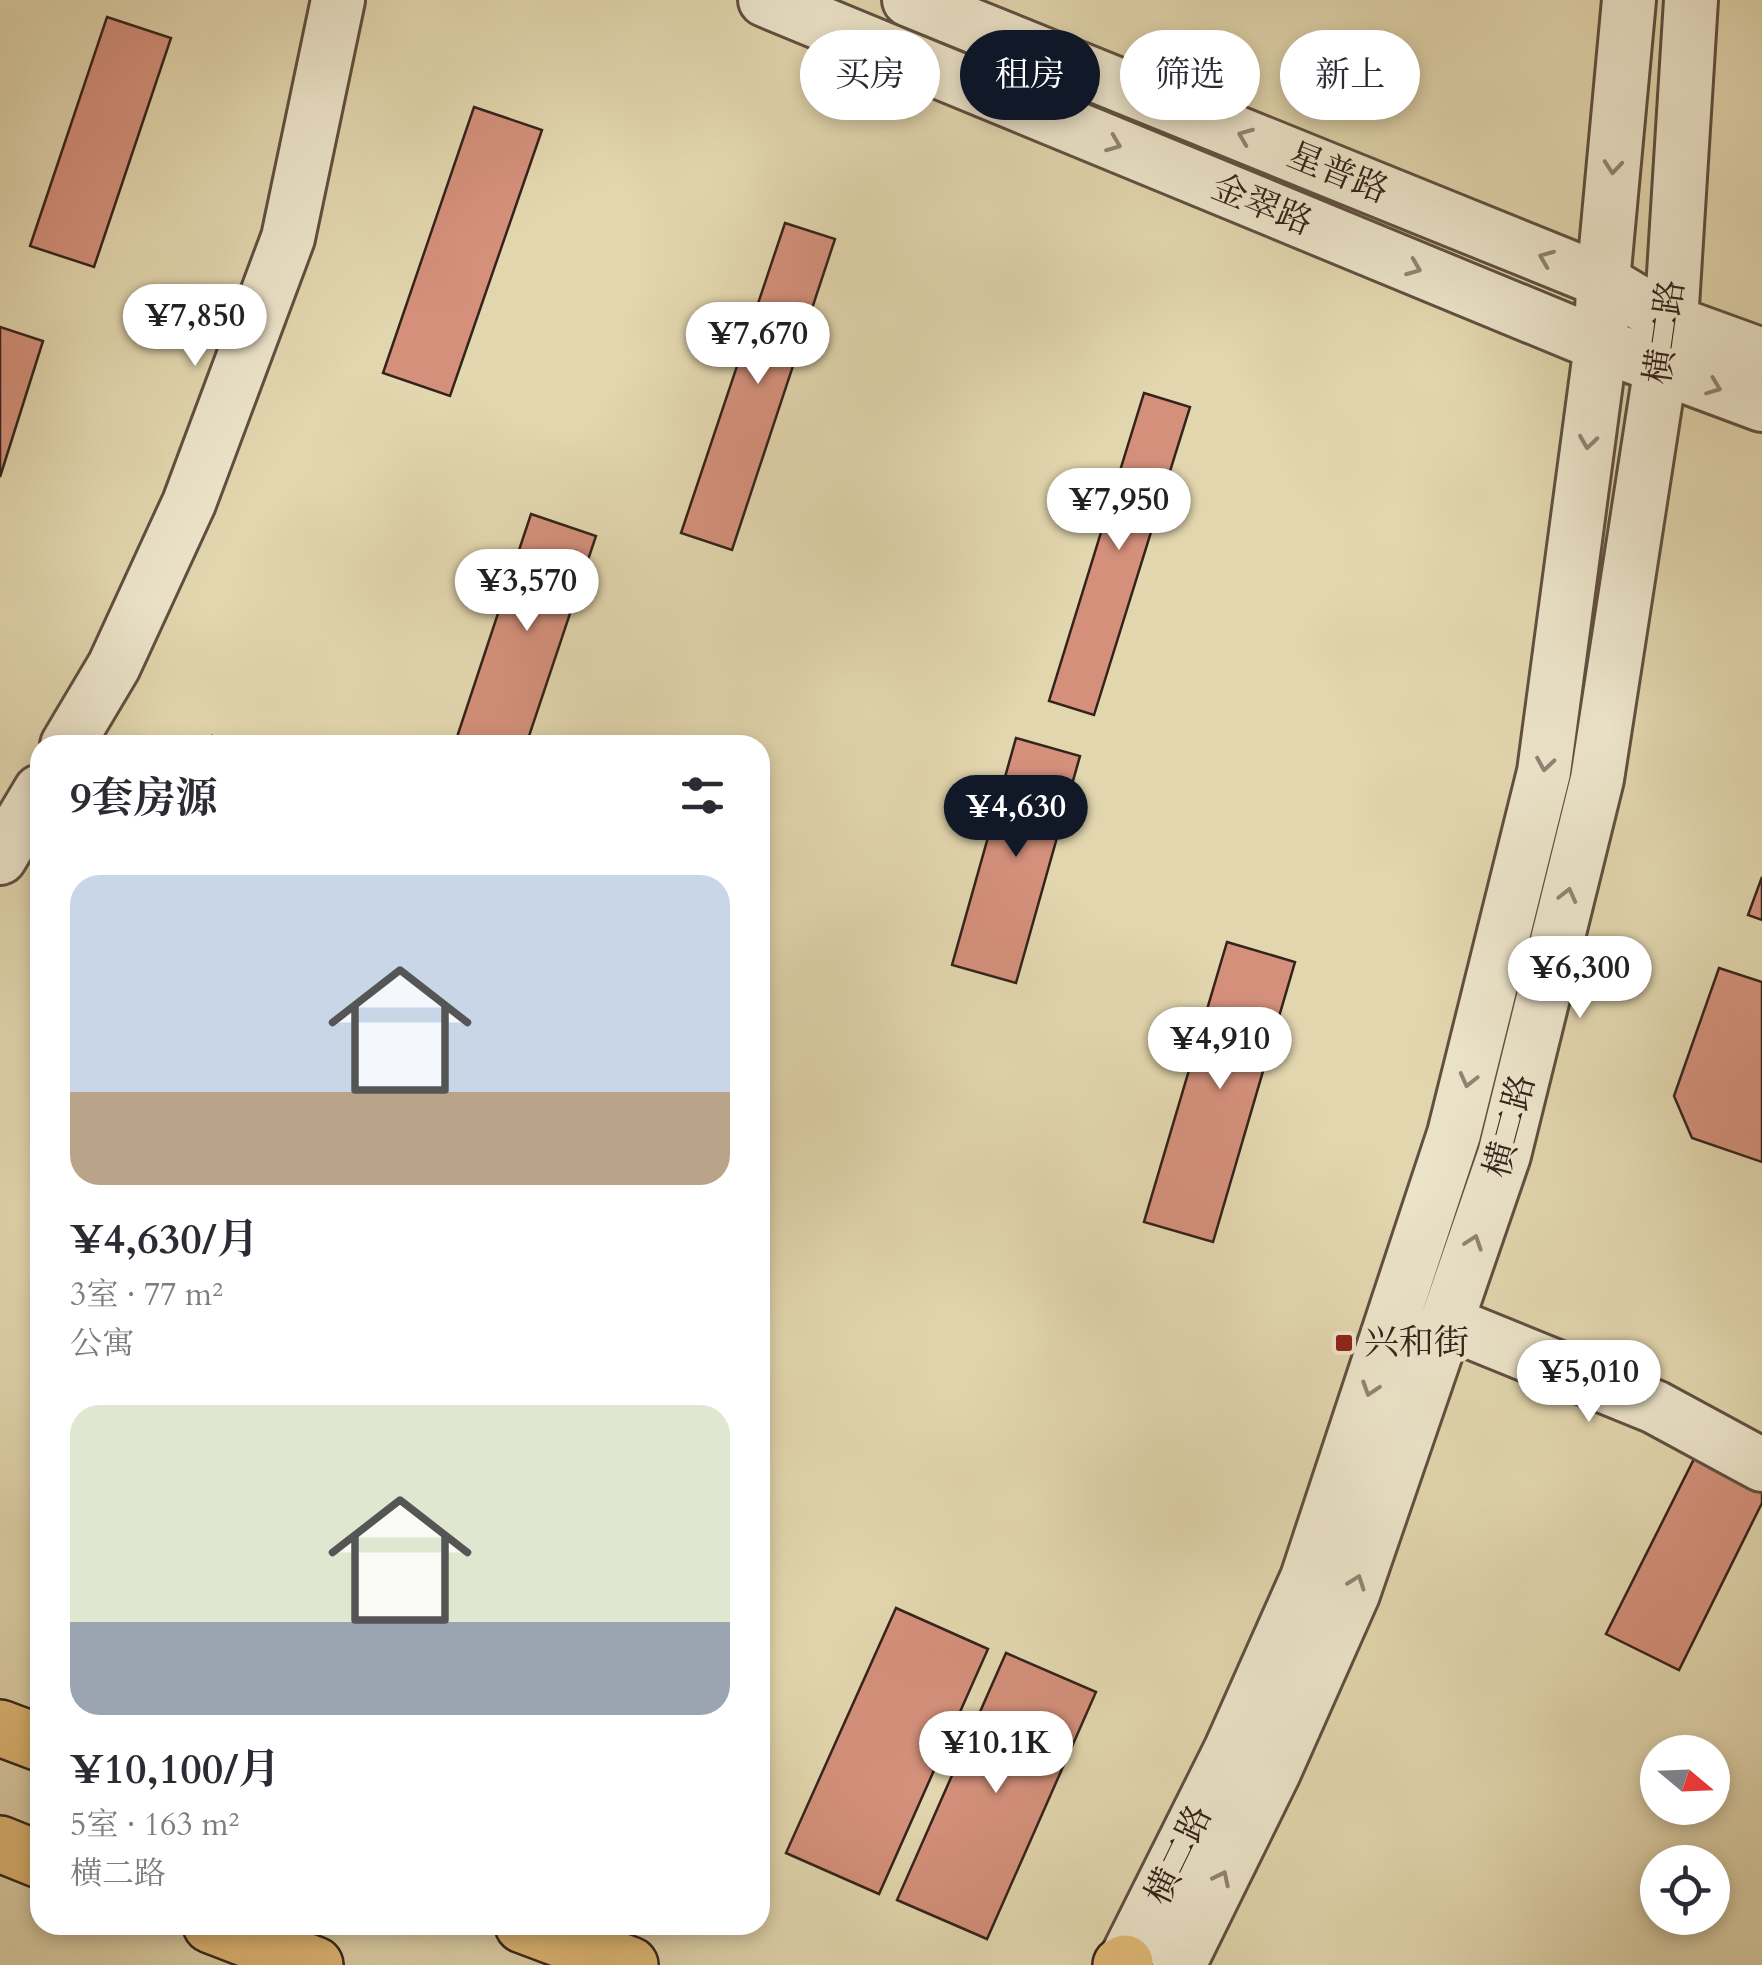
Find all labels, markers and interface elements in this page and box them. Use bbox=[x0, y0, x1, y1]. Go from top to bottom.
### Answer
chip: 买房 bbox=[800, 30, 940, 120]
chip: 租房 bbox=[960, 30, 1100, 120]
chip: 筛选 bbox=[1120, 30, 1260, 120]
chip: 新上 bbox=[1280, 30, 1420, 120]
one-way arrow bbox=[1237, 128, 1255, 148]
street label: 星普路 bbox=[1280, 131, 1396, 215]
one-way arrow bbox=[1104, 132, 1122, 152]
one-way arrow bbox=[1603, 159, 1625, 175]
street label: 金翠路 bbox=[1204, 163, 1320, 247]
one-way arrow bbox=[1538, 249, 1556, 269]
one-way arrow bbox=[1404, 256, 1422, 276]
street label: 横二路 bbox=[1634, 277, 1696, 387]
pin: ¥7,850 bbox=[114, 284, 276, 369]
text: ¥7,850 bbox=[145, 294, 245, 338]
pin: ¥7,670 bbox=[677, 302, 839, 387]
text: ¥7,670 bbox=[708, 312, 808, 356]
one-way arrow bbox=[1705, 375, 1722, 395]
one-way arrow bbox=[1578, 434, 1599, 450]
pin: ¥7,950 bbox=[1038, 468, 1200, 553]
text: ¥7,950 bbox=[1069, 478, 1169, 522]
pin: ¥3,570 bbox=[446, 549, 608, 634]
text: ¥3,570 bbox=[477, 559, 577, 603]
one-way arrow bbox=[1535, 756, 1556, 772]
icon: filters bbox=[675, 768, 730, 823]
text: 9套房源 bbox=[70, 770, 218, 827]
pin: ¥4,630 bbox=[935, 775, 1097, 860]
text: ¥4,630 bbox=[966, 785, 1066, 829]
one-way arrow bbox=[1557, 887, 1578, 904]
pin: ¥6,300 bbox=[1499, 936, 1661, 1021]
icon: home bbox=[310, 940, 490, 1120]
text: ¥6,300 bbox=[1530, 946, 1630, 990]
pin: ¥4,910 bbox=[1139, 1007, 1301, 1092]
text: ¥4,910 bbox=[1170, 1017, 1270, 1061]
street label: 横二路 bbox=[1473, 1069, 1547, 1183]
one-way arrow bbox=[1459, 1071, 1480, 1088]
text: ¥4,630/月 bbox=[70, 1211, 259, 1268]
one-way arrow bbox=[1463, 1234, 1483, 1251]
text: 3室 · 77 m² bbox=[70, 1273, 223, 1317]
place label: 兴和街 bbox=[1364, 1319, 1469, 1367]
text: 公寓 bbox=[70, 1322, 134, 1366]
marker: 兴和街 bbox=[1333, 1332, 1355, 1354]
pin: ¥5,010 bbox=[1508, 1340, 1670, 1425]
text: ¥5,010 bbox=[1539, 1350, 1639, 1394]
one-way arrow bbox=[1361, 1380, 1381, 1397]
icon: home bbox=[310, 1470, 490, 1650]
one-way arrow bbox=[1345, 1574, 1366, 1591]
pin: ¥10.1K bbox=[915, 1711, 1077, 1796]
text: ¥10.1K bbox=[941, 1721, 1051, 1765]
north arrow bbox=[1640, 1735, 1730, 1825]
map controls bbox=[1640, 1735, 1730, 1935]
text: ¥10,100/月 bbox=[70, 1741, 280, 1798]
street label: 横二路 bbox=[1134, 1797, 1224, 1913]
text: 5室 · 163 m² bbox=[70, 1803, 239, 1847]
button: locate bbox=[1640, 1845, 1730, 1935]
text: 横二路 bbox=[70, 1852, 166, 1896]
one-way arrow bbox=[1210, 1870, 1229, 1888]

